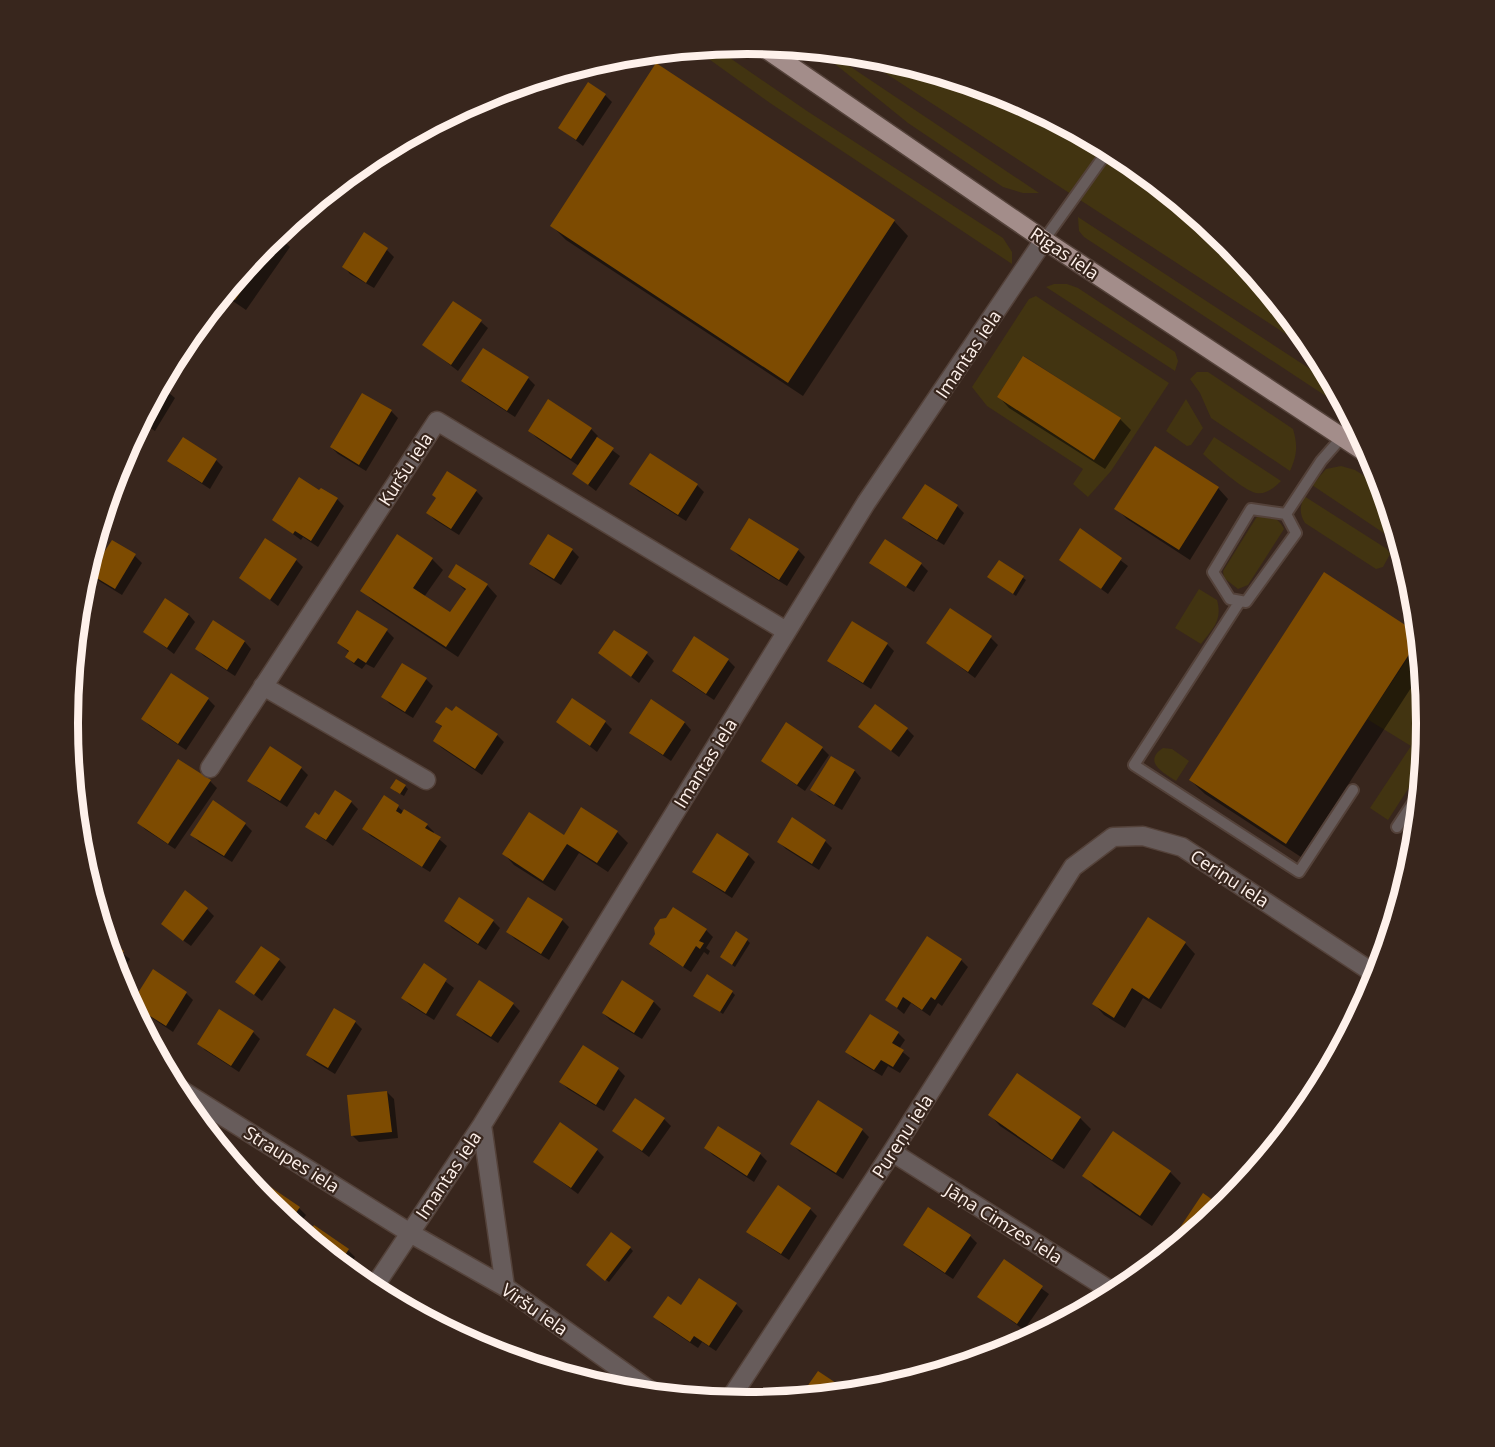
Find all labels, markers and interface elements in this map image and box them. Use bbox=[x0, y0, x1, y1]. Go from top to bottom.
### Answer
street label: Rīgas iela bbox=[1026, 221, 1104, 285]
street label: Imantas iela bbox=[930, 305, 1006, 403]
street label: Kuršu iela bbox=[372, 428, 438, 510]
street label: Imantas iela bbox=[668, 714, 742, 812]
street label: Ceriņu iela bbox=[1186, 844, 1274, 912]
street label: Pureņu iela bbox=[866, 1090, 938, 1182]
street label: Straupes iela bbox=[240, 1120, 344, 1198]
street label: Imantas iela bbox=[410, 1126, 486, 1224]
street label: Jāņa Cimzes iela bbox=[939, 1176, 1067, 1269]
street label: Viršu iela bbox=[497, 1277, 573, 1341]

